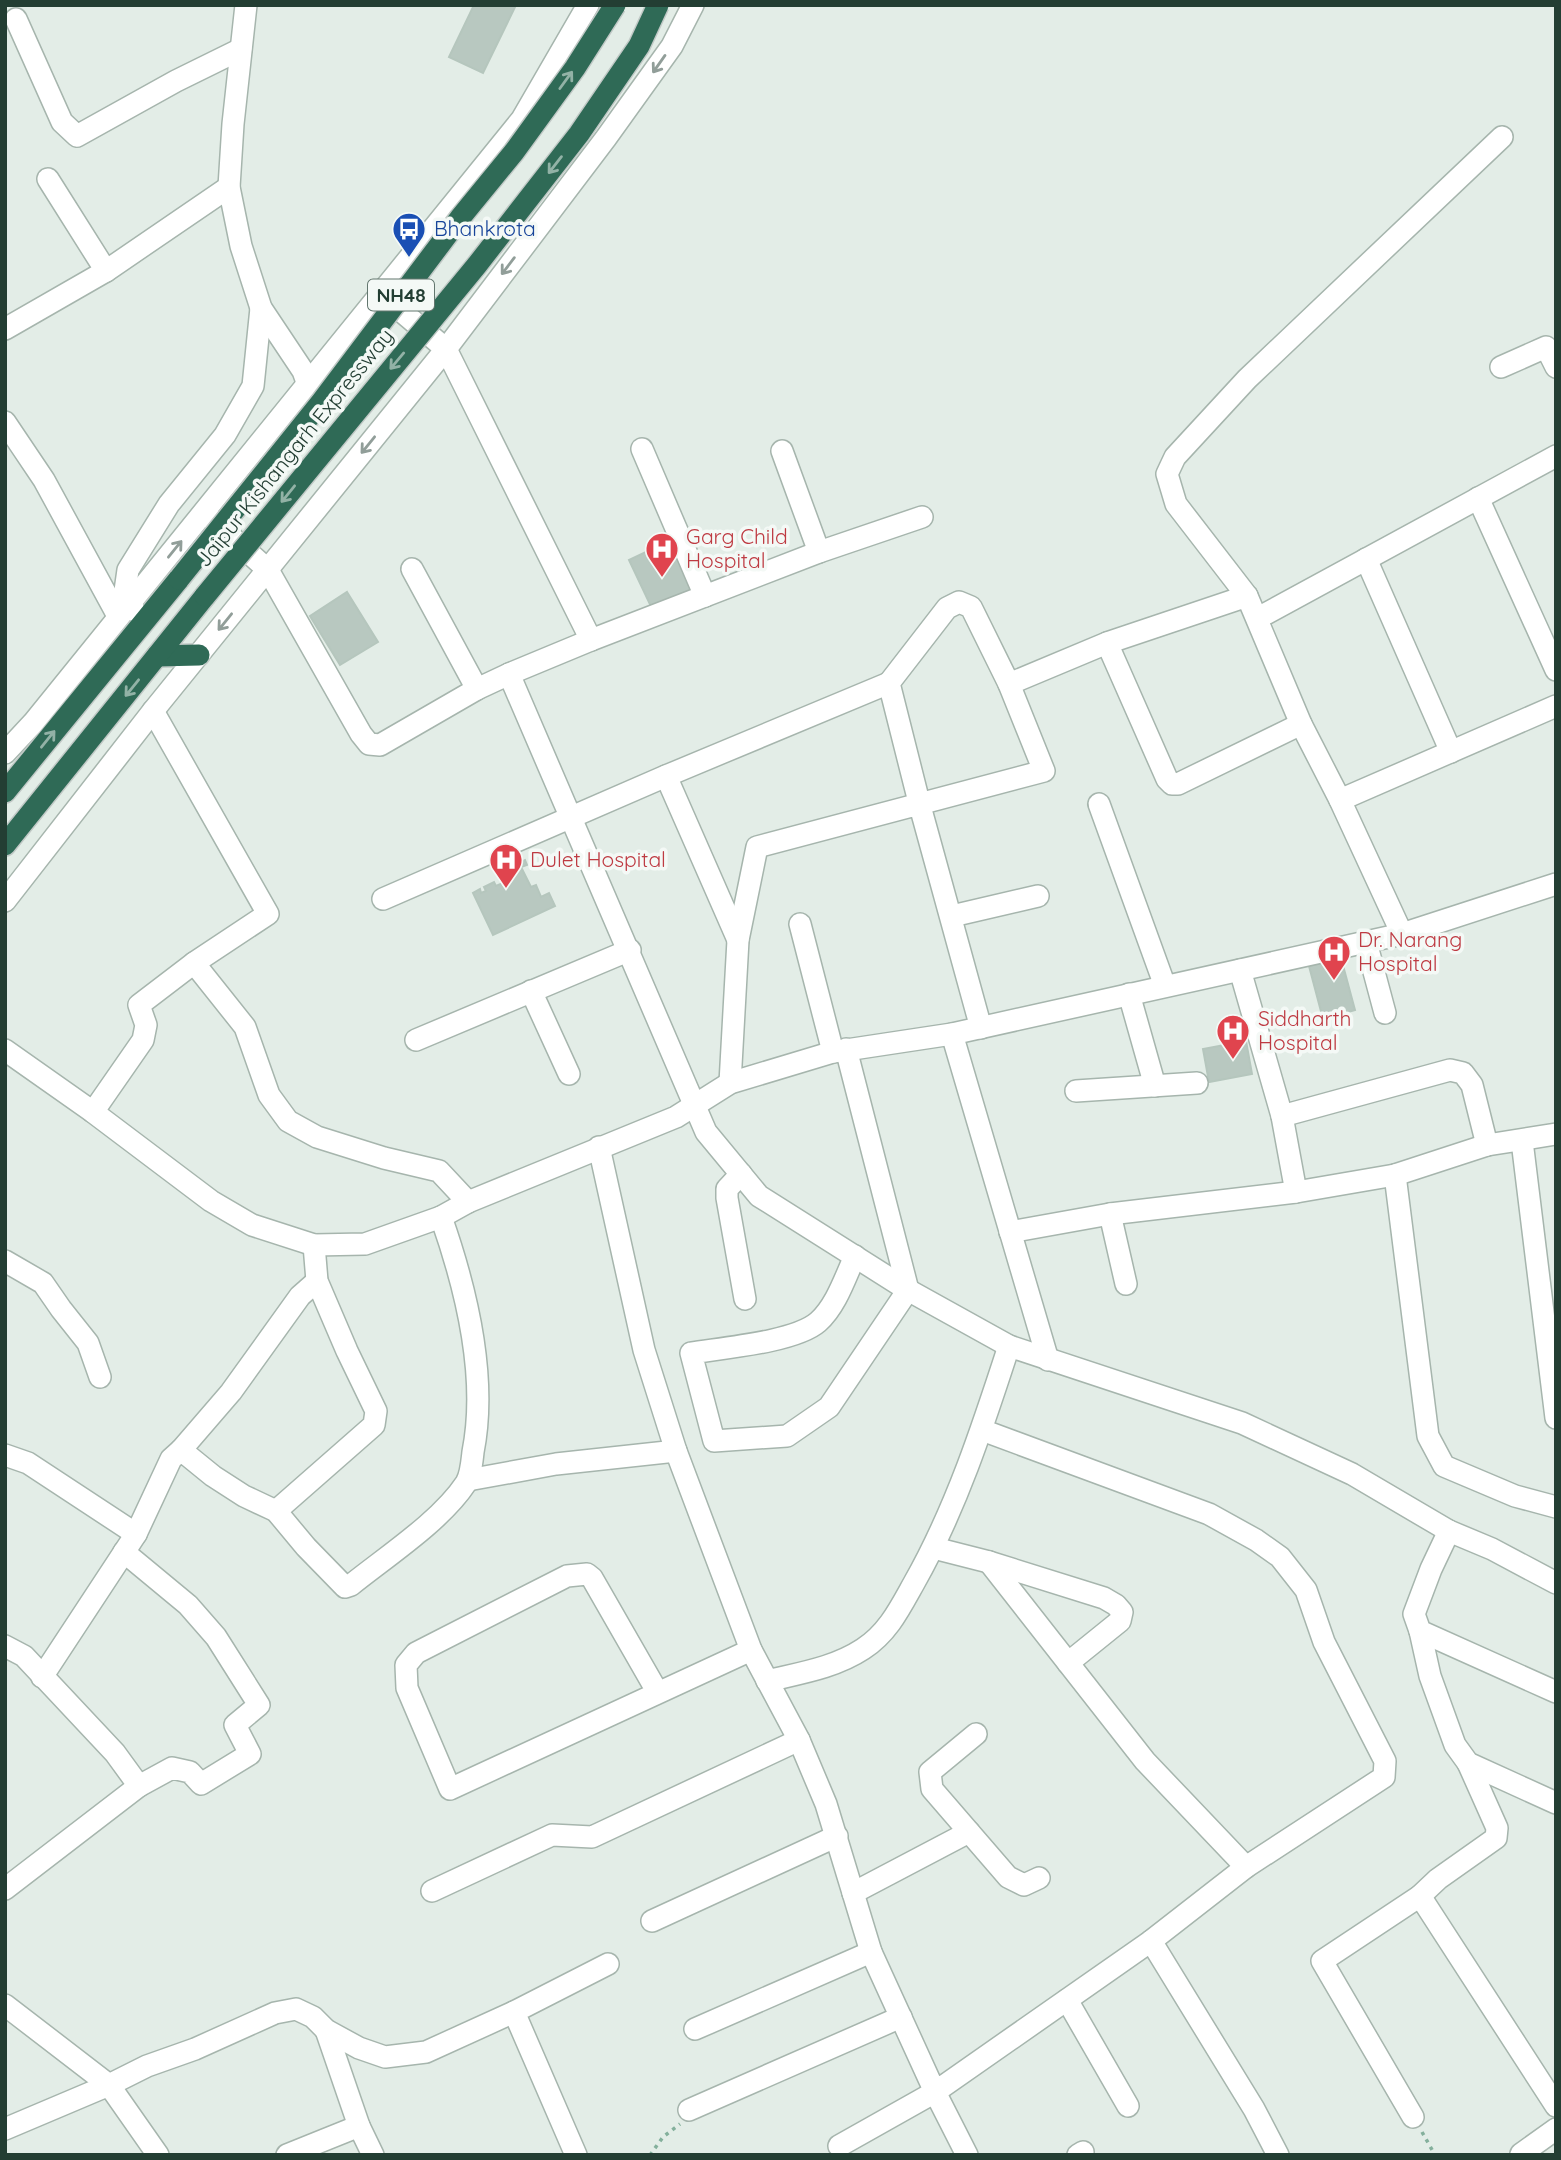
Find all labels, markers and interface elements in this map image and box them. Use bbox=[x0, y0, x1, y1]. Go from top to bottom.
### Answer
one-way arrow bbox=[652, 54, 666, 73]
one-way arrow bbox=[559, 71, 573, 90]
one-way arrow bbox=[547, 155, 562, 174]
bus stop icon: Bhankrota bbox=[390, 210, 428, 259]
place label: Bhankrota bbox=[434, 215, 536, 241]
one-way arrow bbox=[501, 257, 516, 275]
road number: NH48 bbox=[368, 280, 434, 310]
street label: Jaipur Kishangarh Expressway bbox=[190, 323, 398, 572]
one-way arrow bbox=[389, 352, 405, 370]
one-way arrow bbox=[360, 436, 376, 454]
one-way arrow bbox=[280, 484, 296, 502]
place label: Garg Child Hospital bbox=[686, 523, 788, 573]
hospital icon: Garg Child Hospital bbox=[643, 530, 681, 579]
one-way arrow bbox=[167, 540, 183, 558]
one-way arrow bbox=[218, 613, 233, 631]
one-way arrow bbox=[124, 678, 140, 696]
one-way arrow bbox=[41, 730, 56, 748]
hospital icon: Dulet Hospital bbox=[487, 841, 525, 890]
place label: Dulet Hospital bbox=[530, 846, 666, 872]
place label: Dr. Narang Hospital bbox=[1358, 926, 1462, 976]
hospital icon: Dr. Narang Hospital bbox=[1315, 933, 1353, 982]
place label: Siddharth Hospital bbox=[1258, 1005, 1352, 1055]
hospital icon: Siddharth Hospital bbox=[1214, 1012, 1252, 1061]

